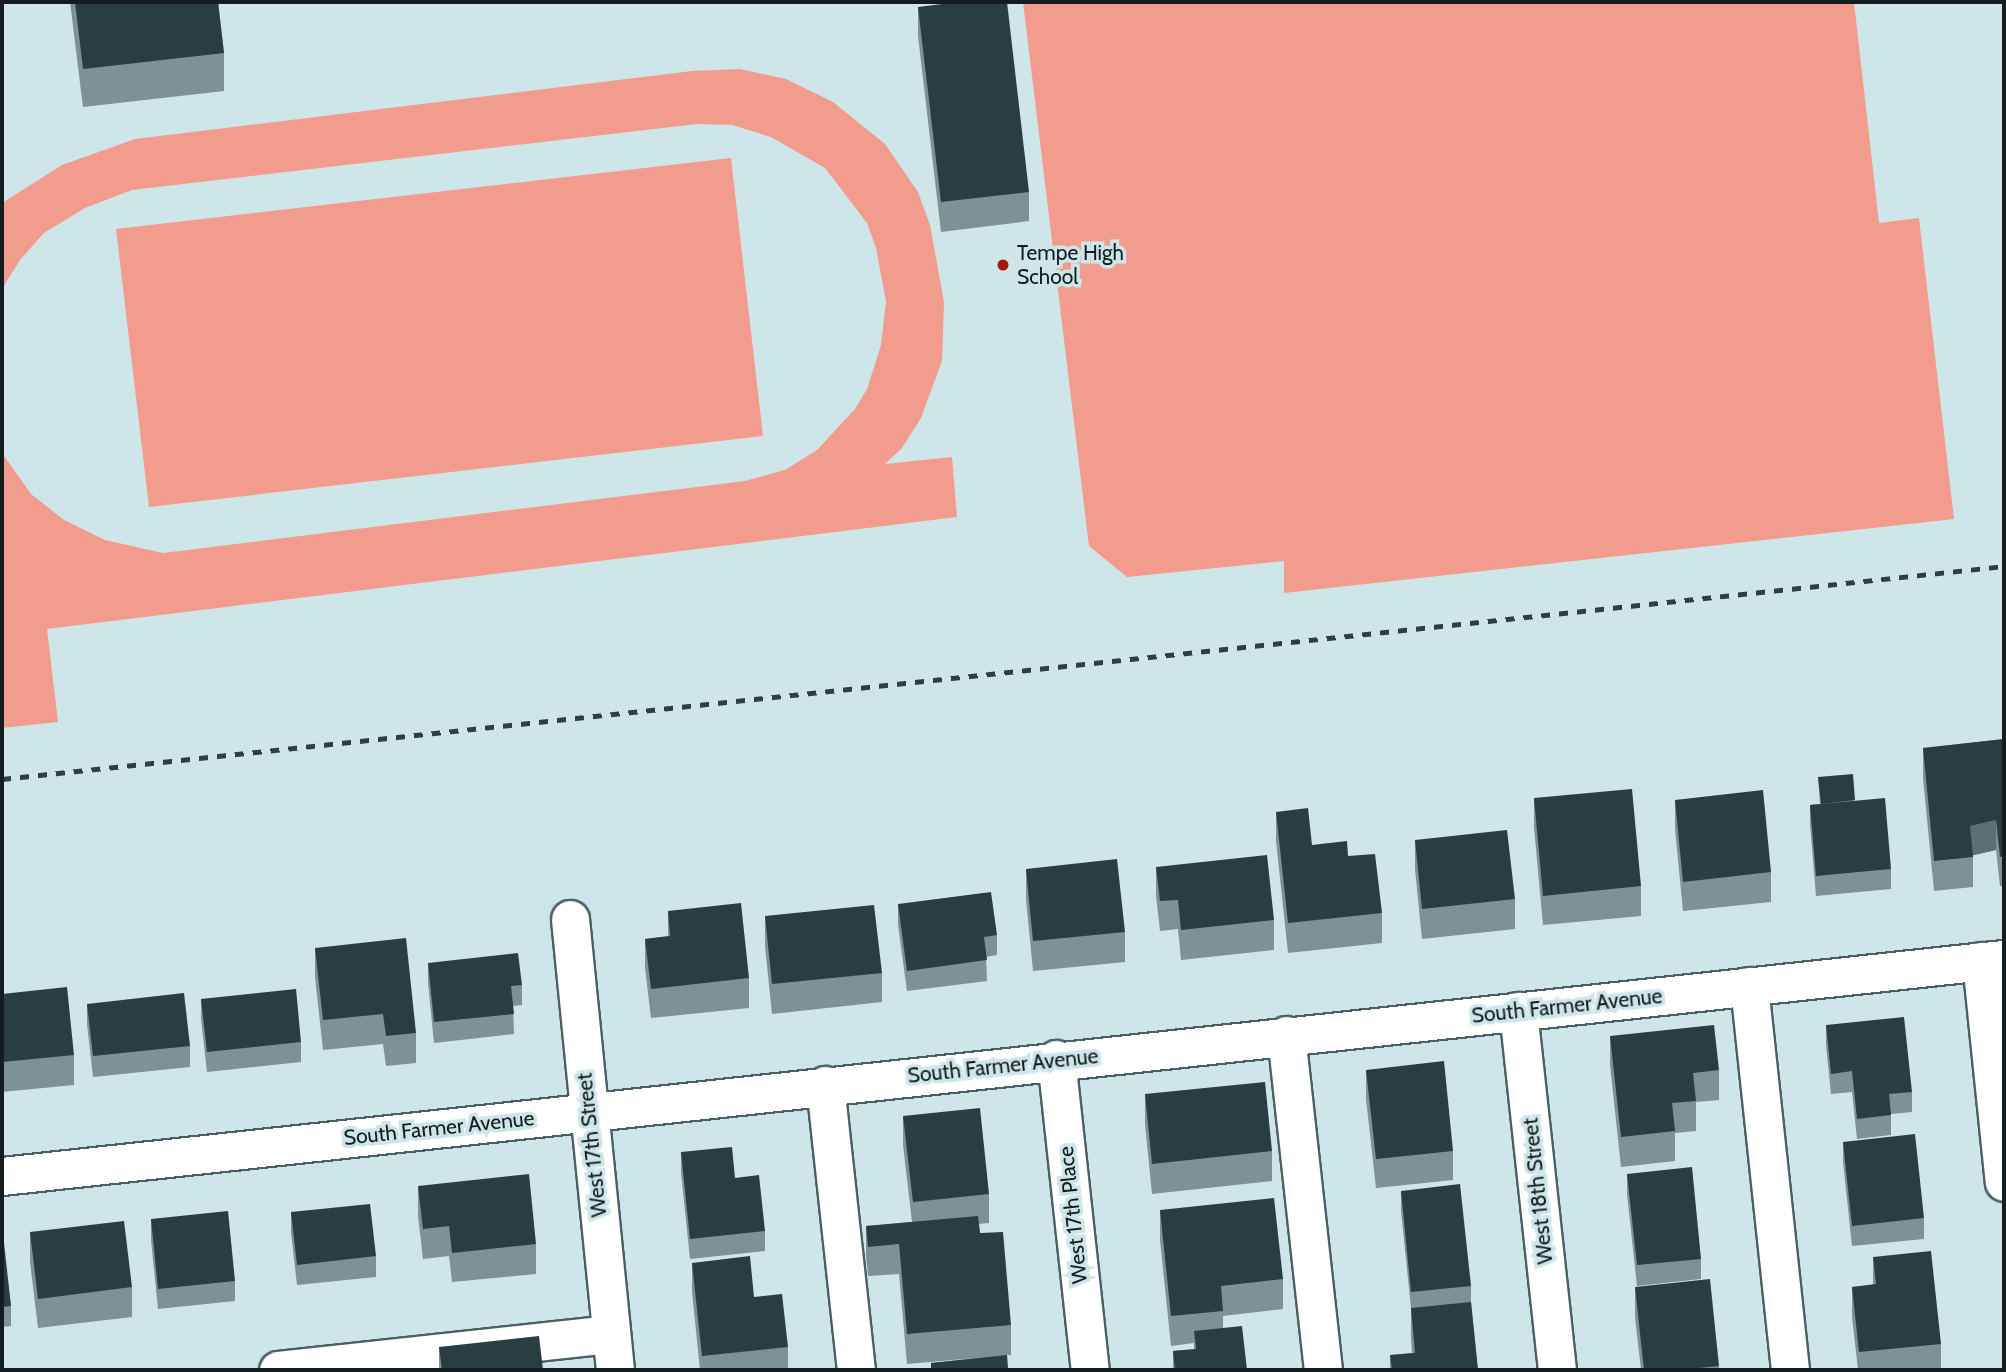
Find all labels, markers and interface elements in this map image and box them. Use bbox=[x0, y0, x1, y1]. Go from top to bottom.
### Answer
place label: Tempe High School bbox=[1017, 240, 1124, 290]
marker: Tempe High School bbox=[995, 257, 1011, 273]
street label: South Farmer Avenue bbox=[1470, 983, 1664, 1029]
street label: South Farmer Avenue bbox=[906, 1043, 1100, 1089]
street label: West 17th Street bbox=[572, 1072, 612, 1218]
street label: South Farmer Avenue bbox=[342, 1105, 536, 1151]
street label: West 18th Street bbox=[1518, 1117, 1558, 1265]
street label: West 17th Place bbox=[1053, 1145, 1093, 1285]

